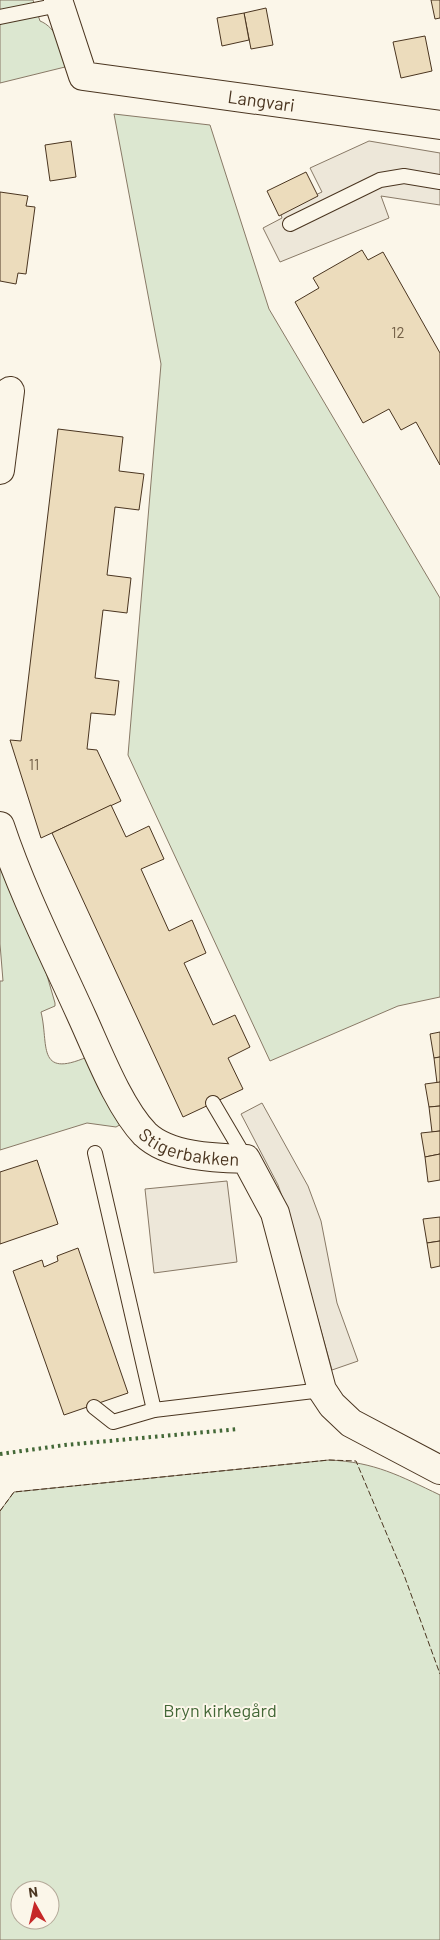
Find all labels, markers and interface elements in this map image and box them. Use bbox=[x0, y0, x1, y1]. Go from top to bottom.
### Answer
street label: Langvari bbox=[226, 85, 296, 116]
house number: 12 bbox=[391, 323, 405, 341]
house number: 11 bbox=[29, 755, 39, 773]
street label: Stigerbakken bbox=[134, 1123, 240, 1170]
park label: Bryn kirkegård bbox=[163, 1699, 277, 1721]
north arrow bbox=[10, 1880, 60, 1930]
text: N bbox=[27, 1883, 39, 1901]

